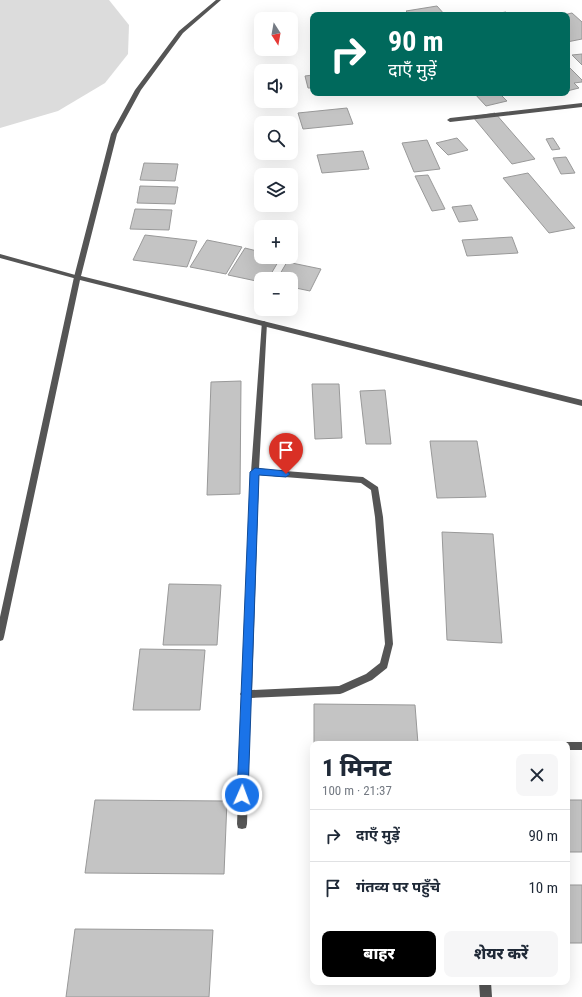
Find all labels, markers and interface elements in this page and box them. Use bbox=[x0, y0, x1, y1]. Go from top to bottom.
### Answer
north arrow bbox=[254, 12, 298, 56]
map controls bbox=[254, 12, 298, 316]
text: 90 m bbox=[388, 25, 444, 58]
icon: right bbox=[322, 28, 374, 80]
text: दाएँ मुड़ें bbox=[388, 59, 437, 80]
button: sound bbox=[254, 64, 298, 108]
button: search bbox=[254, 116, 298, 160]
button: layers bbox=[254, 168, 298, 212]
button: + bbox=[254, 220, 298, 264]
button: − bbox=[254, 272, 298, 316]
pin bbox=[269, 433, 303, 474]
icon: arrive bbox=[275, 439, 297, 461]
text: 1 मिनट bbox=[322, 754, 391, 782]
button: close bbox=[516, 754, 558, 796]
position arrow bbox=[221, 774, 263, 816]
text: 100 m · 21:37 bbox=[322, 783, 392, 798]
icon: right bbox=[322, 825, 344, 847]
text: दाएँ मुड़ें bbox=[356, 826, 400, 844]
text: 90 m bbox=[528, 827, 558, 845]
icon: arrive bbox=[322, 877, 344, 899]
text: गंतव्य पर पहुँचे bbox=[356, 878, 440, 896]
text: 10 m bbox=[528, 879, 558, 897]
button: बाहर bbox=[322, 931, 436, 977]
button: शेयर करें bbox=[444, 931, 558, 977]

